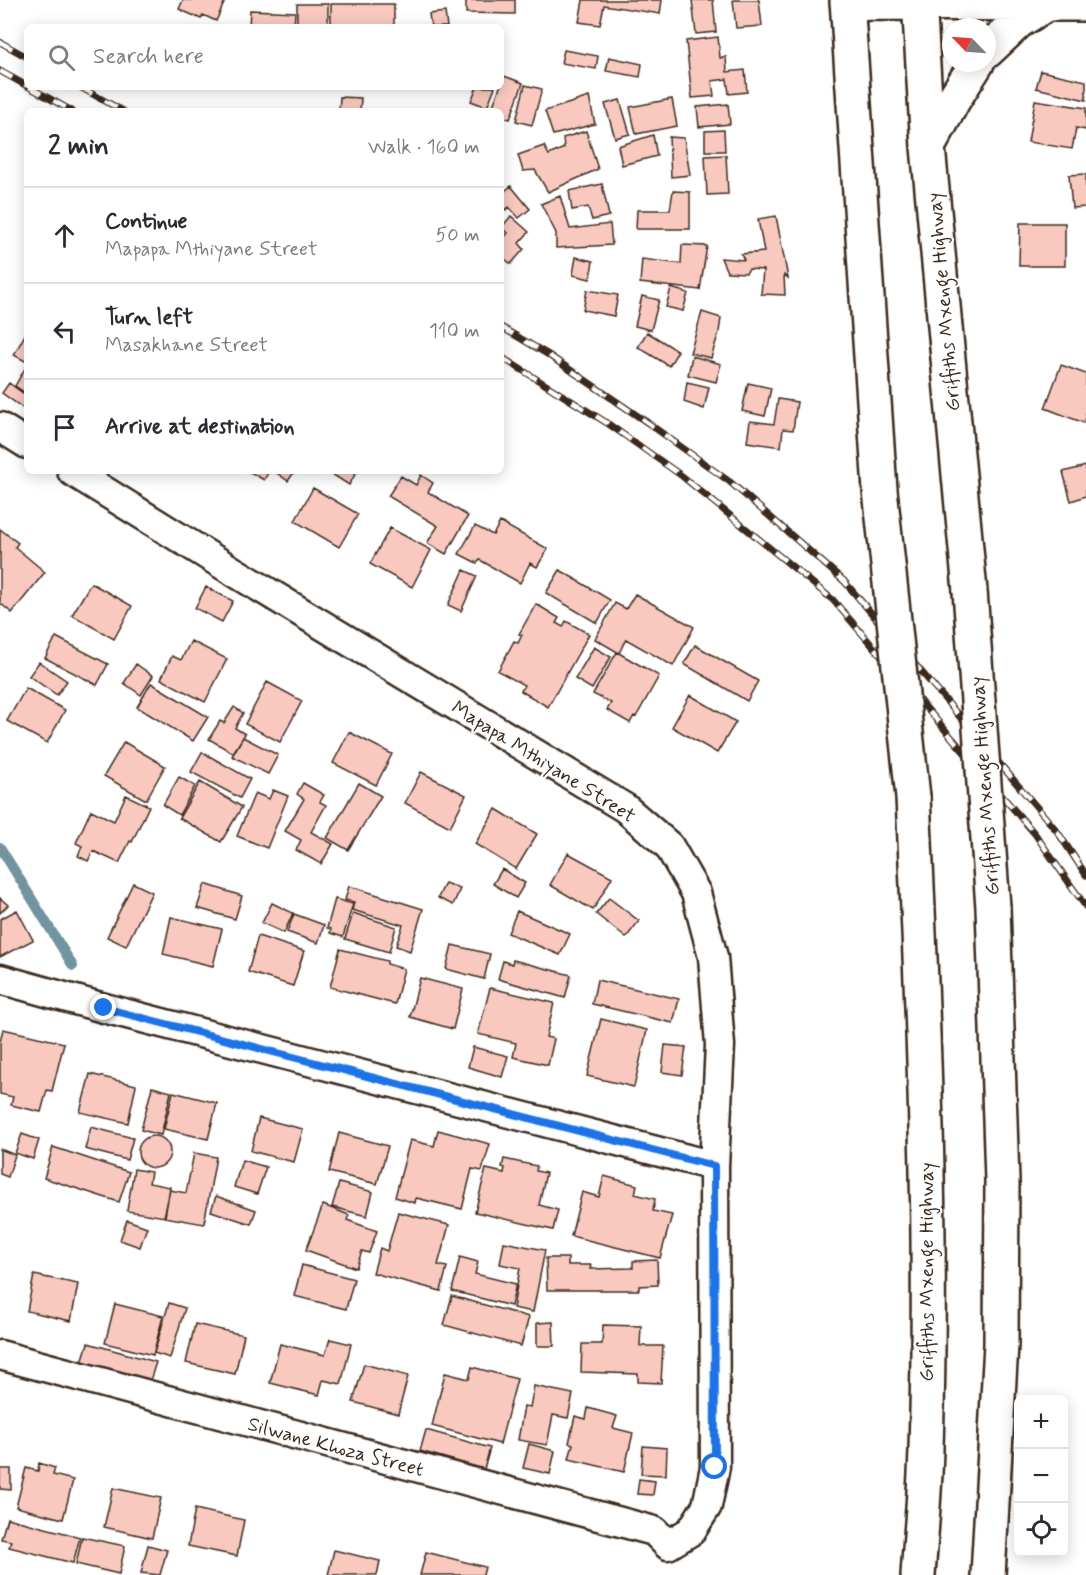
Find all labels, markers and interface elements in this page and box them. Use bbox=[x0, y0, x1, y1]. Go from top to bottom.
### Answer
north arrow bbox=[942, 18, 996, 72]
search box bbox=[24, 24, 504, 90]
icon: search bbox=[45, 41, 78, 74]
text: Search here bbox=[93, 43, 204, 71]
text: 2 min bbox=[48, 130, 109, 164]
text: Walk · 160 m bbox=[368, 134, 480, 161]
street label: Griffiths Mxenge Highway bbox=[921, 191, 970, 412]
text: Continue bbox=[105, 208, 187, 236]
icon: ahead bbox=[48, 219, 81, 252]
text: 50 m bbox=[435, 222, 480, 249]
text: Mapapa Mthiyane Street bbox=[105, 236, 317, 263]
text: Turn left bbox=[105, 304, 193, 332]
icon: left bbox=[48, 315, 81, 348]
text: 110 m bbox=[429, 318, 480, 345]
text: Masakhane Street bbox=[105, 332, 268, 359]
icon: arrive bbox=[48, 411, 81, 444]
text: Arrive at destination bbox=[105, 413, 295, 441]
street label: Griffiths Mxenge Highway bbox=[964, 675, 1009, 896]
street label: Mapapa Mthiyane Street bbox=[446, 695, 640, 830]
route end bbox=[90, 994, 116, 1020]
street label: Griffiths Mxenge Highway bbox=[914, 1162, 943, 1382]
map controls bbox=[1014, 1395, 1068, 1557]
button: + bbox=[1014, 1395, 1068, 1449]
street label: Silwane Khoza Street bbox=[245, 1411, 427, 1484]
button: − bbox=[1014, 1449, 1068, 1503]
route start bbox=[701, 1453, 727, 1479]
button: locate bbox=[1014, 1503, 1068, 1557]

